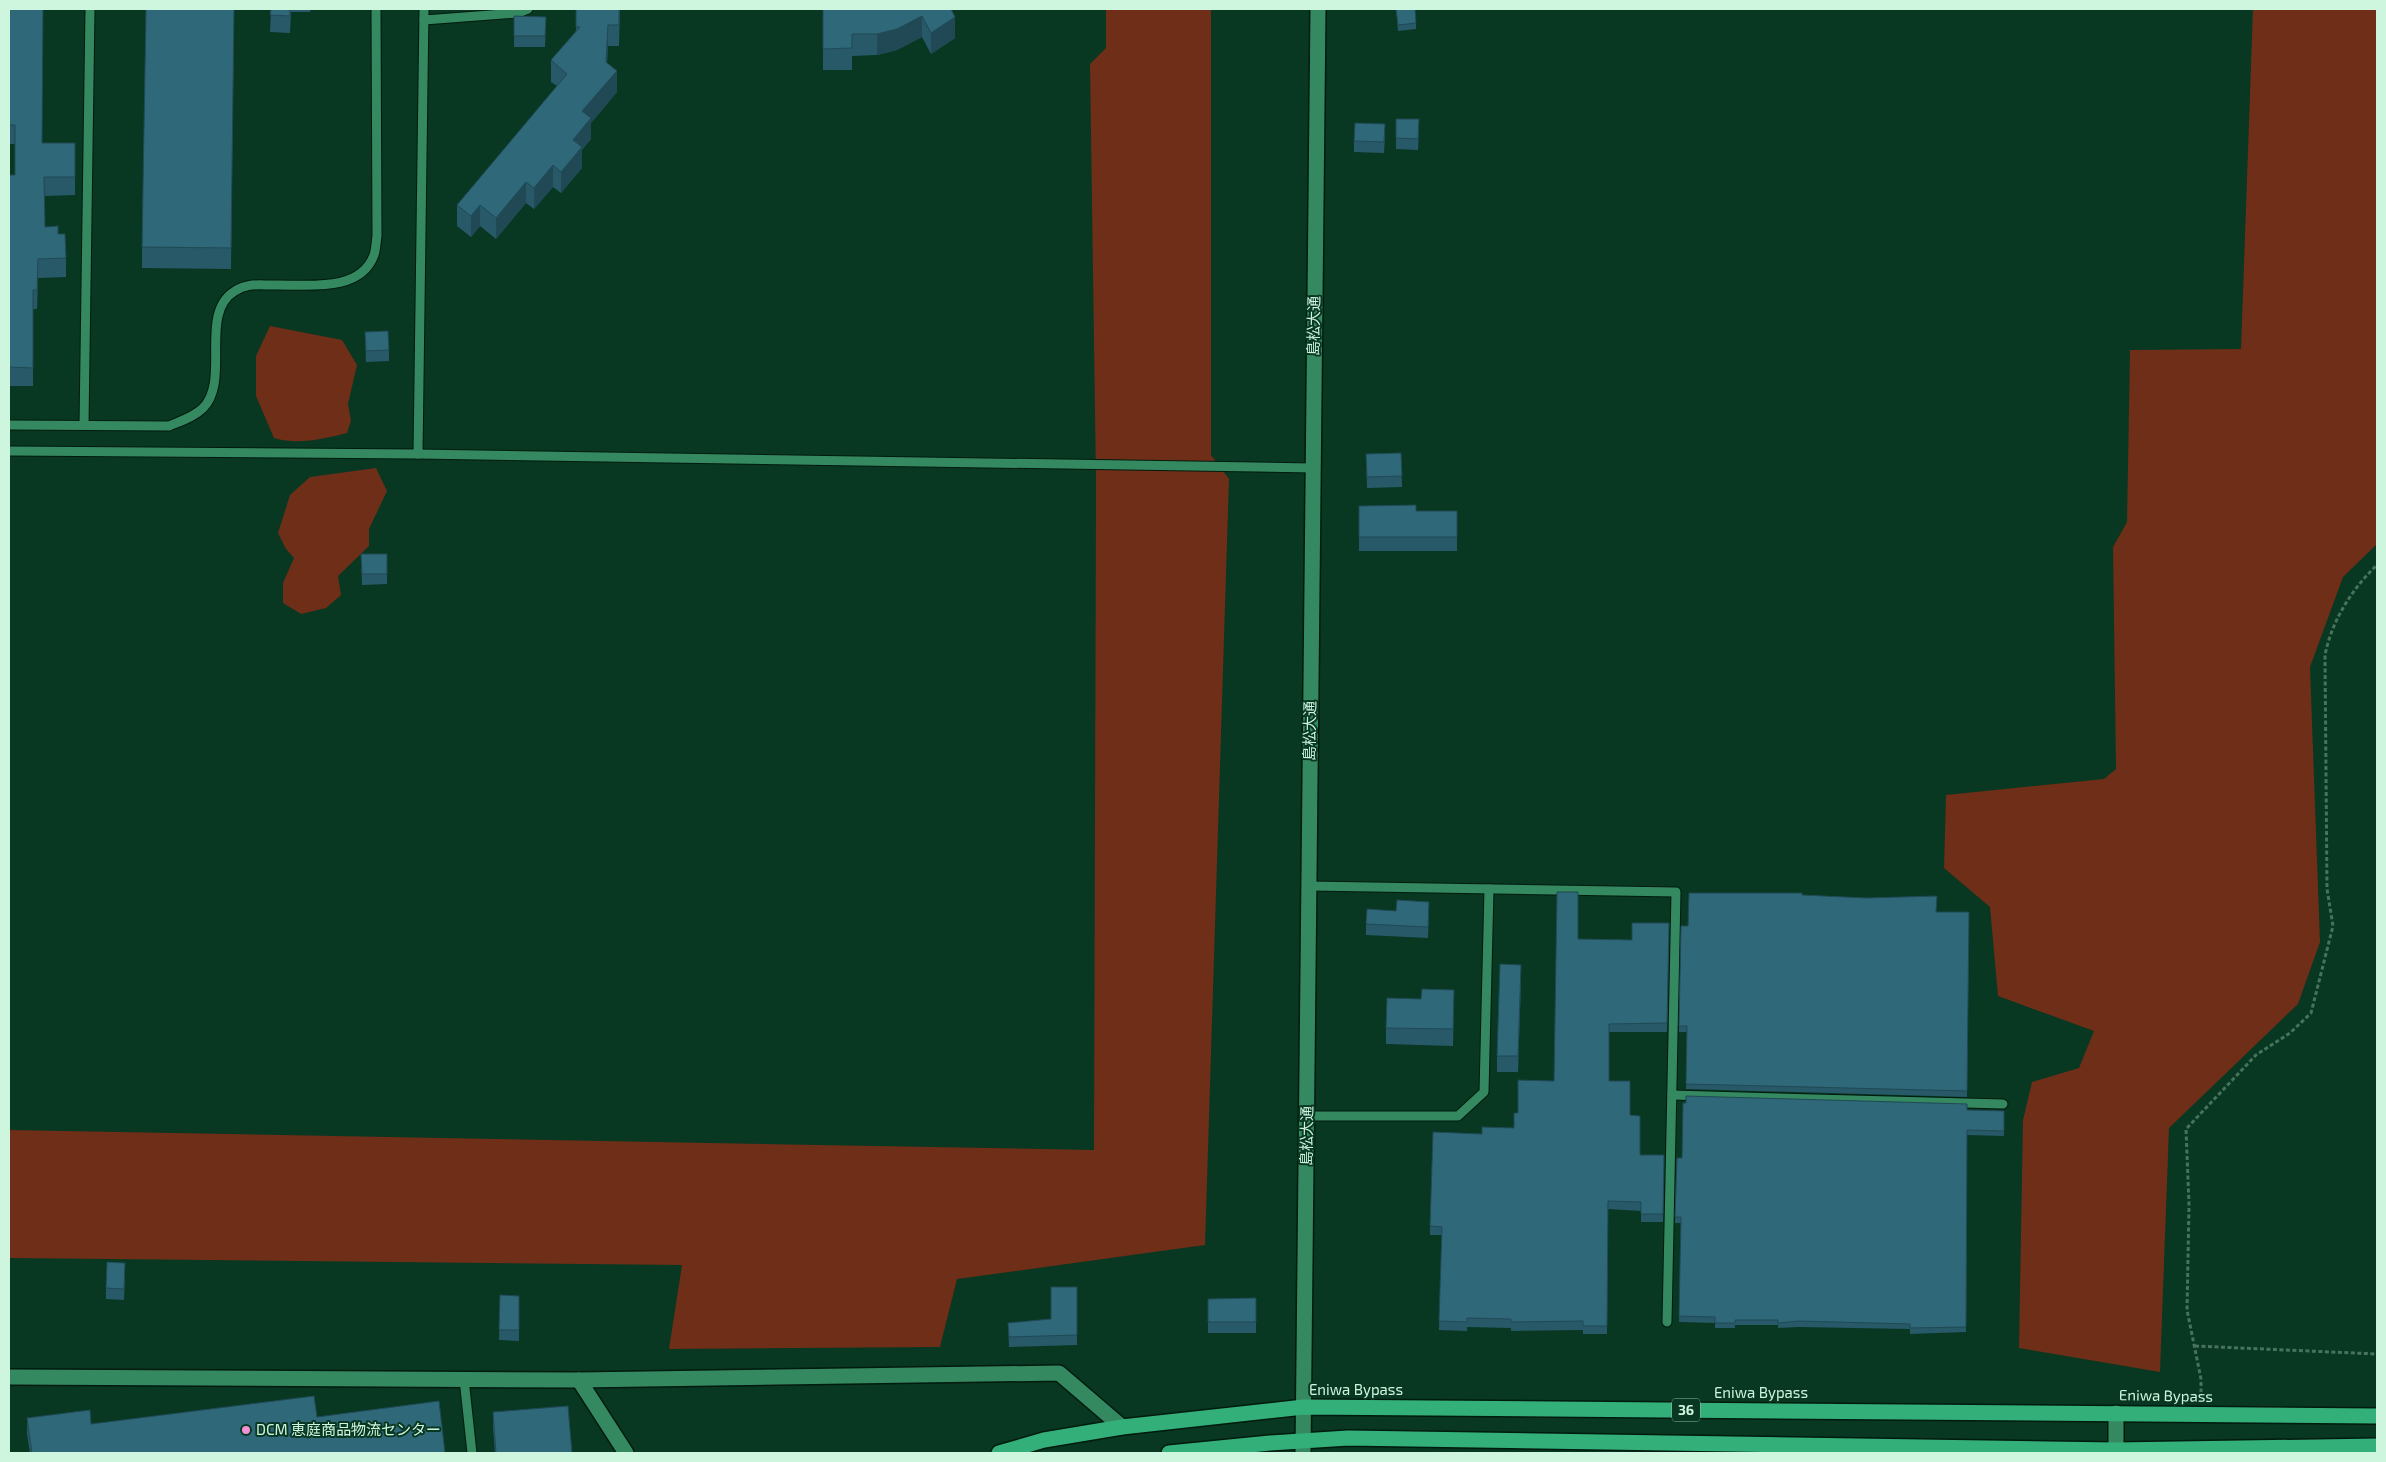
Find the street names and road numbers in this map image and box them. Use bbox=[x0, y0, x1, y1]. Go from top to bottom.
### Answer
street label: 島松大通 bbox=[1303, 296, 1323, 356]
street label: 島松大通 bbox=[1299, 701, 1319, 761]
street label: 島松大通 bbox=[1296, 1106, 1316, 1166]
street label: Eniwa Bypass bbox=[1309, 1380, 1403, 1398]
street label: Eniwa Bypass bbox=[1714, 1383, 1808, 1401]
street label: Eniwa Bypass bbox=[2119, 1385, 2213, 1405]
road number: 36 bbox=[1672, 1398, 1700, 1422]

